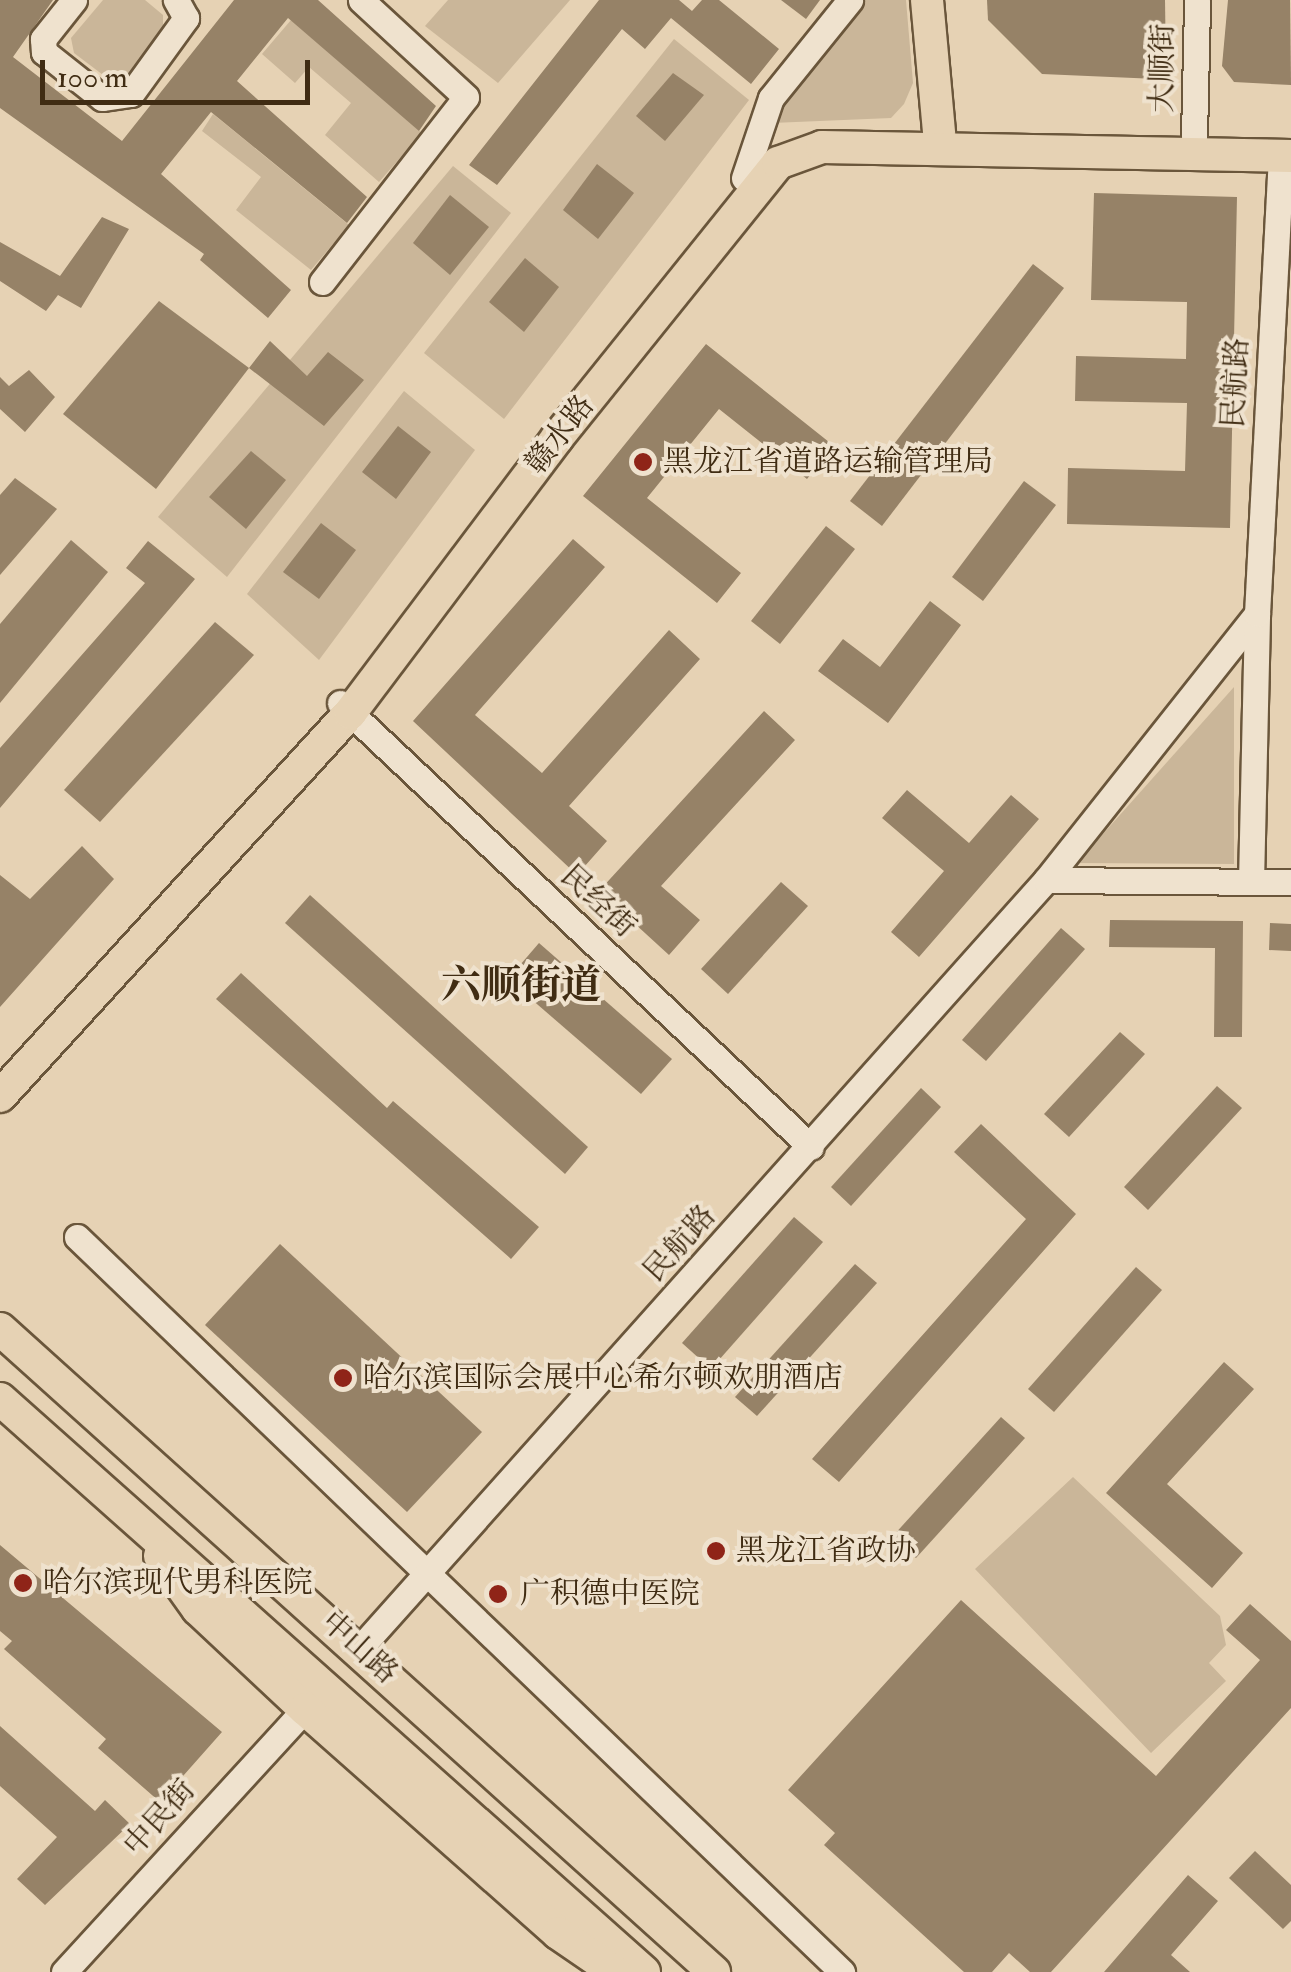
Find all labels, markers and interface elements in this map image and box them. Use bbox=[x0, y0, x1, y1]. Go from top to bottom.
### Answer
street label: 大顺街 bbox=[1144, 23, 1182, 113]
scale bar bbox=[45, 40, 315, 102]
text: 100 m bbox=[57, 59, 128, 96]
street label: 民航路 bbox=[1216, 337, 1256, 429]
street label: 赣水路 bbox=[518, 388, 602, 482]
place label: 黑龙江省道路运输管理局 bbox=[663, 444, 993, 480]
marker: 黑龙江省道路运输管理局 bbox=[632, 451, 654, 473]
street label: 民经街 bbox=[553, 858, 643, 946]
district label: 六顺街道 bbox=[441, 962, 601, 1010]
street label: 民航路 bbox=[637, 1199, 723, 1289]
place label: 哈尔滨国际会展中心希尔顿欢朋酒店 bbox=[363, 1360, 843, 1396]
marker: 哈尔滨国际会展中心希尔顿欢朋酒店 bbox=[332, 1367, 354, 1389]
place label: 黑龙江省政协 bbox=[736, 1533, 916, 1569]
marker: 黑龙江省政协 bbox=[705, 1540, 727, 1562]
place label: 哈尔滨现代男科医院 bbox=[43, 1565, 313, 1601]
marker: 哈尔滨现代男科医院 bbox=[12, 1572, 34, 1594]
place label: 广积德中医院 bbox=[520, 1576, 700, 1612]
marker: 广积德中医院 bbox=[485, 1581, 511, 1607]
street label: 中山路 bbox=[314, 1605, 404, 1691]
street label: 中民街 bbox=[117, 1773, 203, 1863]

